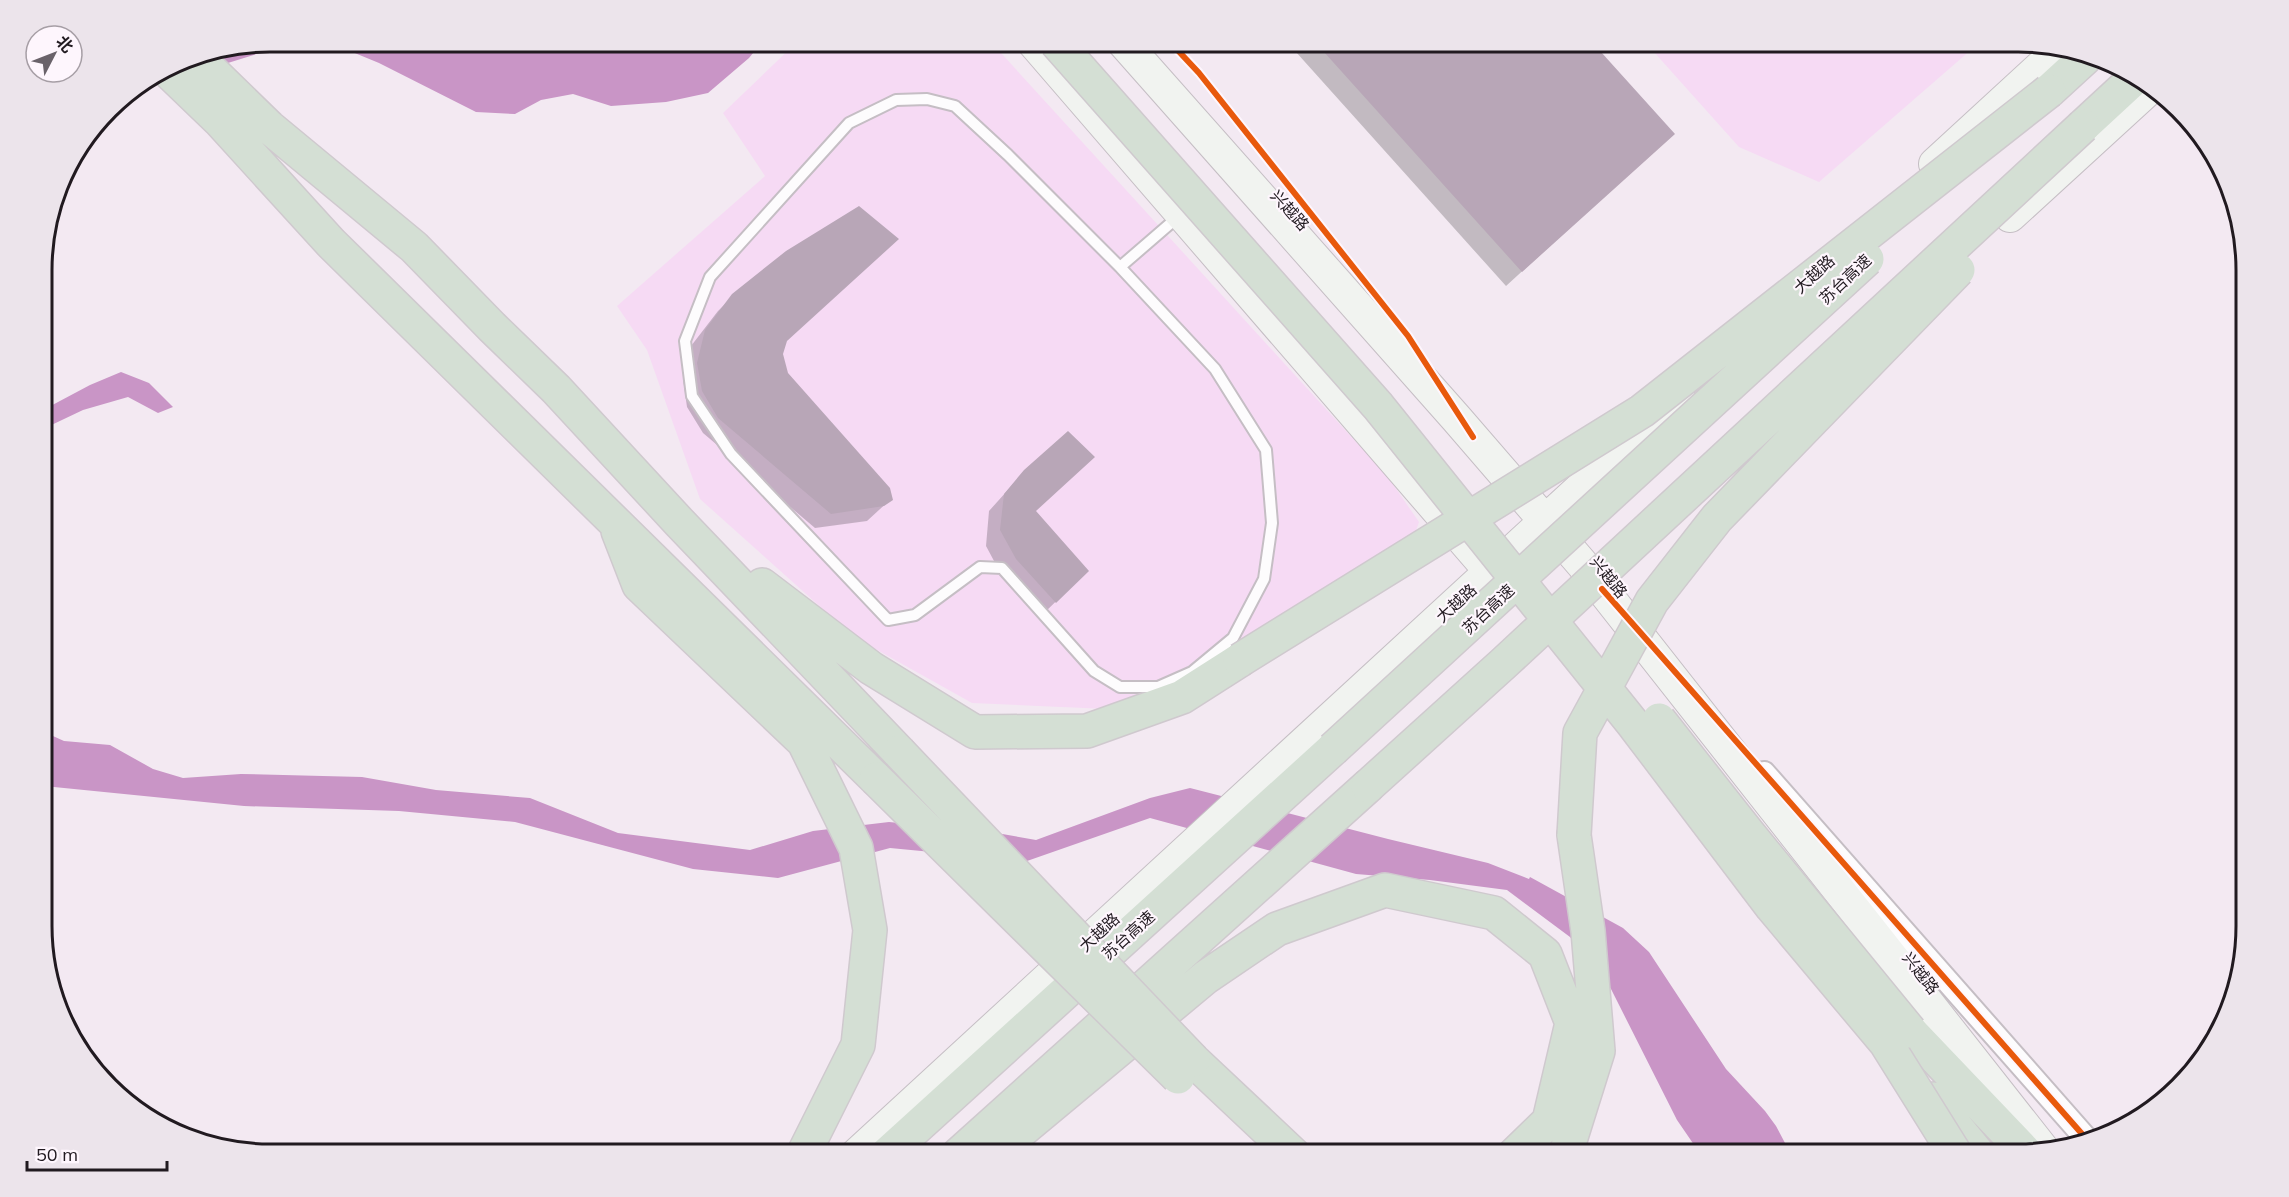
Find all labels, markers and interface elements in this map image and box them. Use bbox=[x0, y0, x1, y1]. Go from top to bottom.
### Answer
north arrow bbox=[24, 24, 84, 84]
text: 北 bbox=[52, 31, 78, 57]
street label: 兴越路 bbox=[1267, 185, 1313, 235]
street label: 苏台高速 bbox=[1815, 250, 1875, 308]
street label: 大越路 bbox=[1789, 251, 1839, 297]
street label: 兴越路 bbox=[1586, 552, 1632, 602]
street label: 大越路 bbox=[1431, 580, 1481, 626]
street label: 苏台高速 bbox=[1458, 580, 1518, 638]
street label: 苏台高速 bbox=[1098, 906, 1158, 964]
street label: 大越路 bbox=[1075, 908, 1123, 956]
street label: 兴越路 bbox=[1898, 948, 1944, 998]
scale bar bbox=[27, 1134, 166, 1172]
text: 50 m bbox=[36, 1143, 78, 1166]

